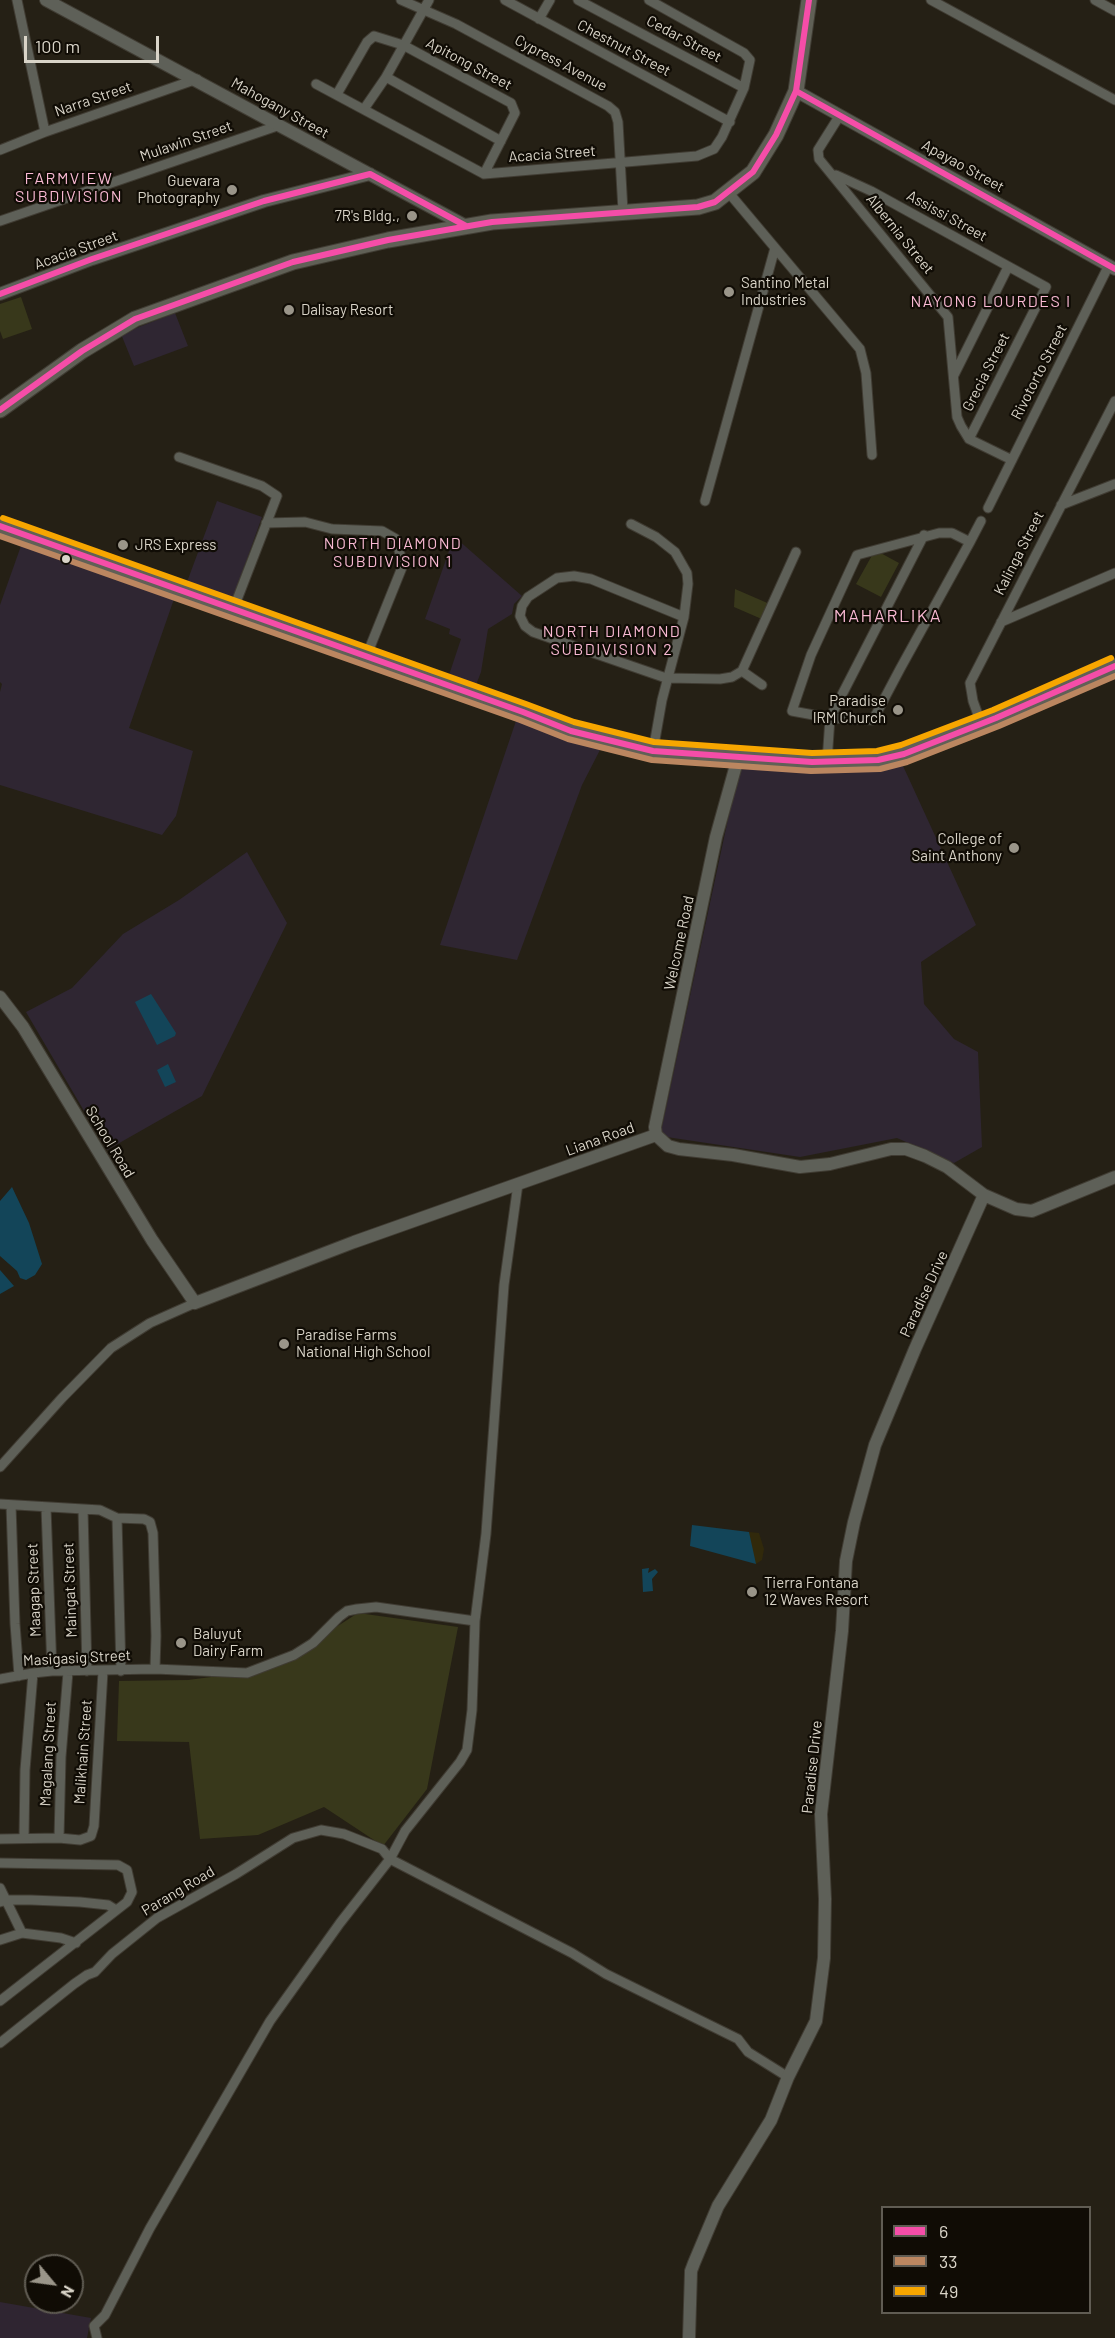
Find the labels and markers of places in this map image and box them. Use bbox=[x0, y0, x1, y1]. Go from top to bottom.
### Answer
place label: Guevara Photography bbox=[137, 172, 220, 207]
marker: Guevara Photography bbox=[225, 183, 239, 197]
place label: 7R's Bldg., bbox=[335, 207, 400, 225]
marker: 7R's Bldg., bbox=[405, 209, 419, 223]
place label: Santino Metal Industries bbox=[741, 274, 829, 309]
marker: Santino Metal Industries bbox=[722, 285, 736, 299]
place label: Dalisay Resort bbox=[301, 301, 393, 319]
marker: Dalisay Resort bbox=[282, 303, 296, 317]
place label: JRS Express bbox=[135, 536, 217, 554]
marker: JRS Express bbox=[116, 538, 130, 552]
unlabelled marker bbox=[60, 553, 72, 565]
place label: Paradise IRM Church bbox=[813, 692, 886, 727]
marker: Paradise IRM Church bbox=[891, 703, 905, 717]
place label: College of Saint Anthony bbox=[912, 830, 1002, 865]
marker: College of Saint Anthony bbox=[1007, 841, 1021, 855]
place label: Paradise Farms National High School bbox=[296, 1326, 430, 1361]
marker: Paradise Farms National High School bbox=[277, 1337, 291, 1351]
place label: Tierra Fontana 12 Waves Resort bbox=[764, 1574, 869, 1609]
marker: Tierra Fontana 12 Waves Resort bbox=[745, 1585, 759, 1599]
place label: Baluyut Dairy Farm bbox=[193, 1625, 263, 1660]
marker: Baluyut Dairy Farm bbox=[174, 1636, 188, 1650]

